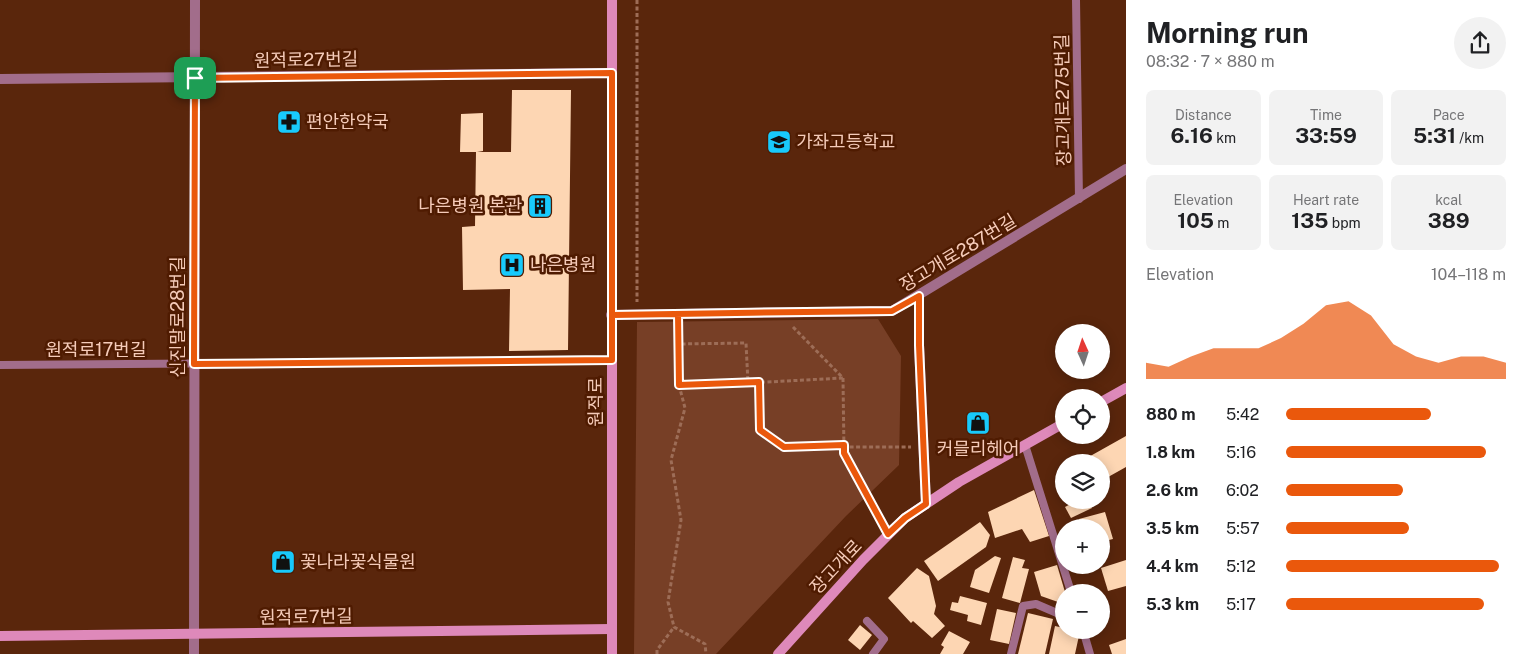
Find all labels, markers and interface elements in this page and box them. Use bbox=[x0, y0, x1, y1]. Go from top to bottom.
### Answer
text: Morning run bbox=[1146, 16, 1309, 49]
button: share bbox=[1454, 17, 1506, 69]
street label: 장고개로275번길 bbox=[1051, 34, 1074, 166]
street label: 원적로27번길 bbox=[254, 48, 358, 71]
text: 08:32 · 7 × 880 m bbox=[1146, 52, 1275, 71]
pin bbox=[174, 57, 216, 99]
icon: arrive bbox=[181, 64, 209, 92]
text: Distance bbox=[1175, 107, 1232, 123]
text: Time bbox=[1310, 107, 1342, 123]
text: Pace bbox=[1433, 107, 1465, 123]
pharmacy icon: 편안한약국 bbox=[276, 109, 302, 135]
place label: 편안한약국 bbox=[306, 111, 389, 132]
text: 6.16 bbox=[1170, 123, 1213, 148]
text: 33:59 bbox=[1295, 123, 1357, 148]
text: 5:31 bbox=[1413, 123, 1456, 148]
school or university icon: 가좌고등학교 bbox=[766, 129, 792, 155]
text: km bbox=[1213, 130, 1236, 146]
text: /km bbox=[1456, 130, 1484, 146]
place label: 가좌고등학교 bbox=[796, 131, 895, 152]
text: Elevation bbox=[1174, 192, 1233, 208]
text: Heart rate bbox=[1293, 192, 1359, 208]
text: kcal bbox=[1435, 192, 1462, 208]
building icon: 나은병원 본관 bbox=[527, 193, 553, 219]
place label: 나은병원 본관 bbox=[418, 195, 522, 216]
text: 105 bbox=[1177, 208, 1214, 233]
text: 135 bbox=[1291, 208, 1328, 233]
text: 389 bbox=[1428, 208, 1470, 233]
street label: 장고개로287번길 bbox=[896, 210, 1020, 296]
text: m bbox=[1214, 215, 1229, 231]
text: bpm bbox=[1328, 215, 1361, 231]
hospital icon: 나은병원 bbox=[499, 252, 525, 278]
place label: 나은병원 bbox=[530, 254, 596, 275]
street label: 신진말로28번길 bbox=[167, 256, 188, 378]
text: Elevation bbox=[1146, 265, 1214, 284]
text: 104–118 m bbox=[1431, 265, 1506, 284]
north arrow bbox=[1055, 324, 1110, 379]
map controls bbox=[1055, 324, 1110, 639]
street label: 원적로17번길 bbox=[46, 339, 146, 360]
street label: 원적로 bbox=[585, 377, 606, 427]
button: locate bbox=[1055, 389, 1110, 444]
text: 880 m bbox=[1146, 405, 1196, 424]
text: 5:42 bbox=[1226, 405, 1259, 424]
shop icon: 커믈리헤어 bbox=[965, 410, 991, 436]
place label: 커믈리헤어 bbox=[937, 438, 1019, 459]
text: 1.8 km bbox=[1146, 443, 1195, 462]
text: 5:16 bbox=[1226, 443, 1256, 462]
button: layers bbox=[1055, 454, 1110, 509]
text: 2.6 km bbox=[1146, 481, 1198, 500]
text: 6:02 bbox=[1226, 481, 1259, 500]
button: + bbox=[1055, 519, 1110, 574]
text: 3.5 km bbox=[1146, 519, 1199, 538]
text: 5:57 bbox=[1226, 519, 1260, 538]
street label: 장고개로 bbox=[805, 535, 866, 598]
shop icon: 꽃나라꽃식물원 bbox=[270, 549, 296, 575]
place label: 꽃나라꽃식물원 bbox=[300, 551, 416, 572]
text: 4.4 km bbox=[1146, 557, 1198, 576]
text: 5:12 bbox=[1226, 557, 1256, 576]
button: − bbox=[1055, 584, 1110, 639]
text: 5.3 km bbox=[1146, 595, 1199, 614]
text: 5:17 bbox=[1226, 595, 1256, 614]
street label: 원적로7번길 bbox=[259, 605, 353, 628]

